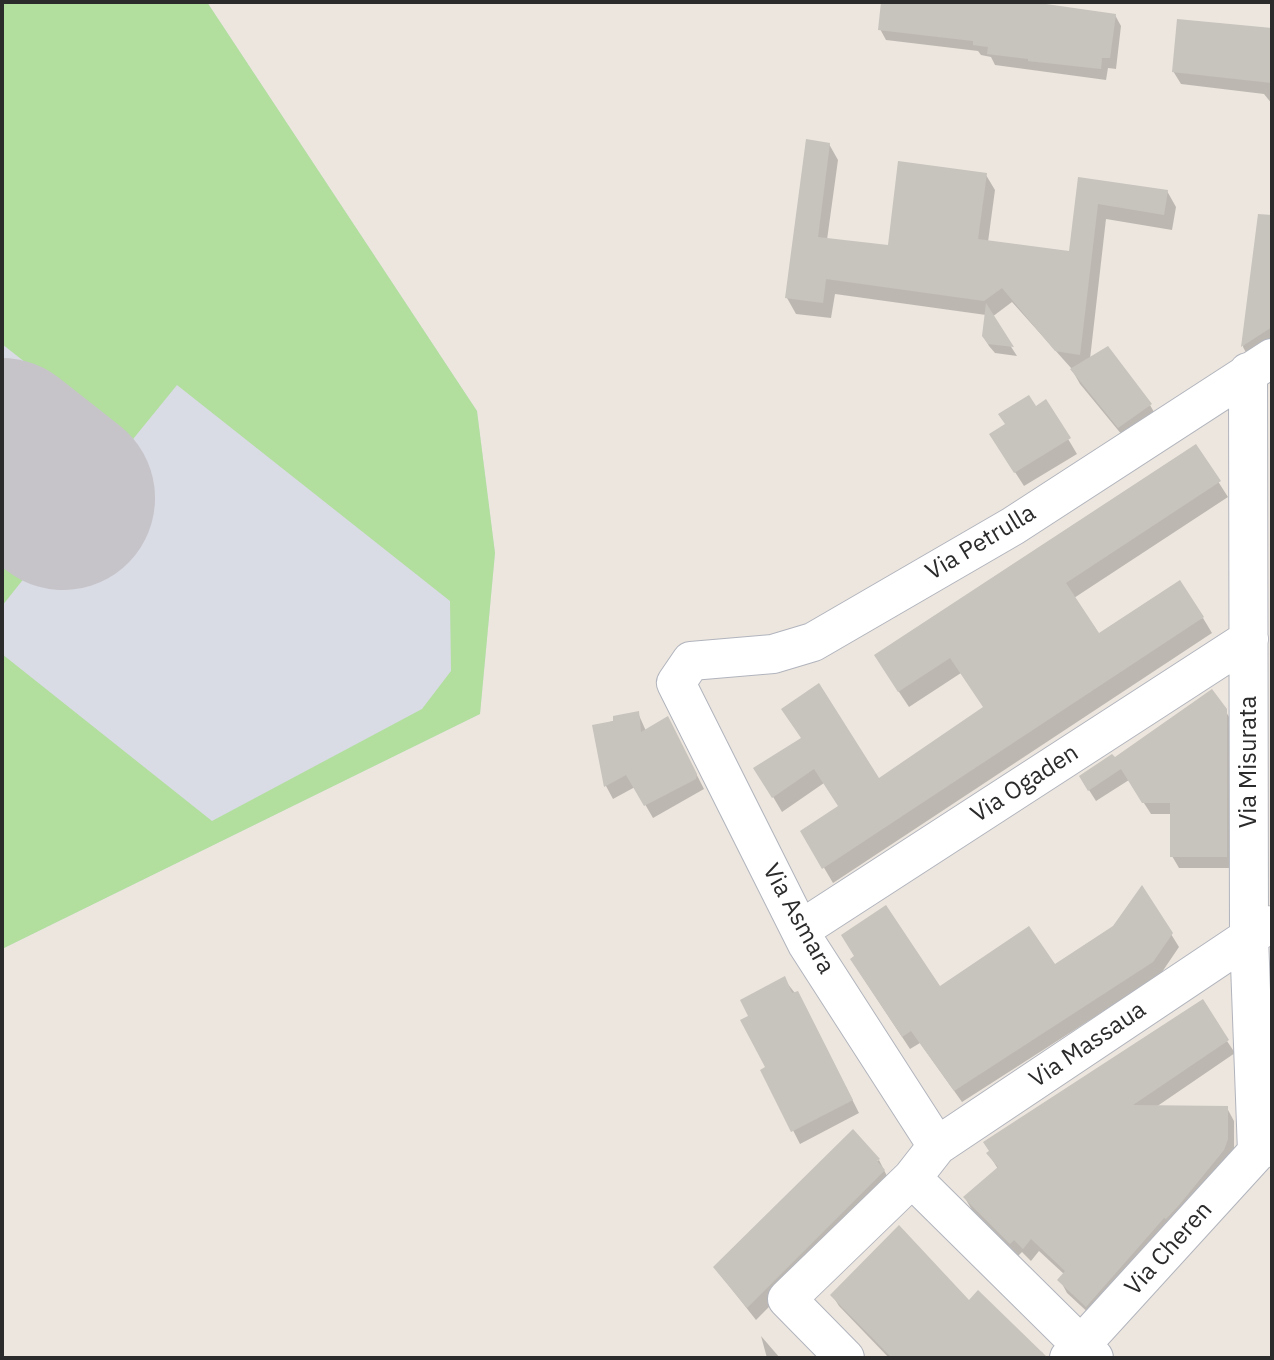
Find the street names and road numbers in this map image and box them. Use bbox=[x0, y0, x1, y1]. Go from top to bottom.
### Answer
street label: Via Petrulla bbox=[921, 499, 1041, 587]
street label: Via Misurata bbox=[1235, 696, 1263, 828]
street label: Via Ogaden bbox=[966, 739, 1084, 829]
street label: Via Asmara bbox=[756, 859, 840, 979]
street label: Via Massaua bbox=[1024, 996, 1152, 1094]
street label: Via Cheren bbox=[1119, 1196, 1219, 1302]

